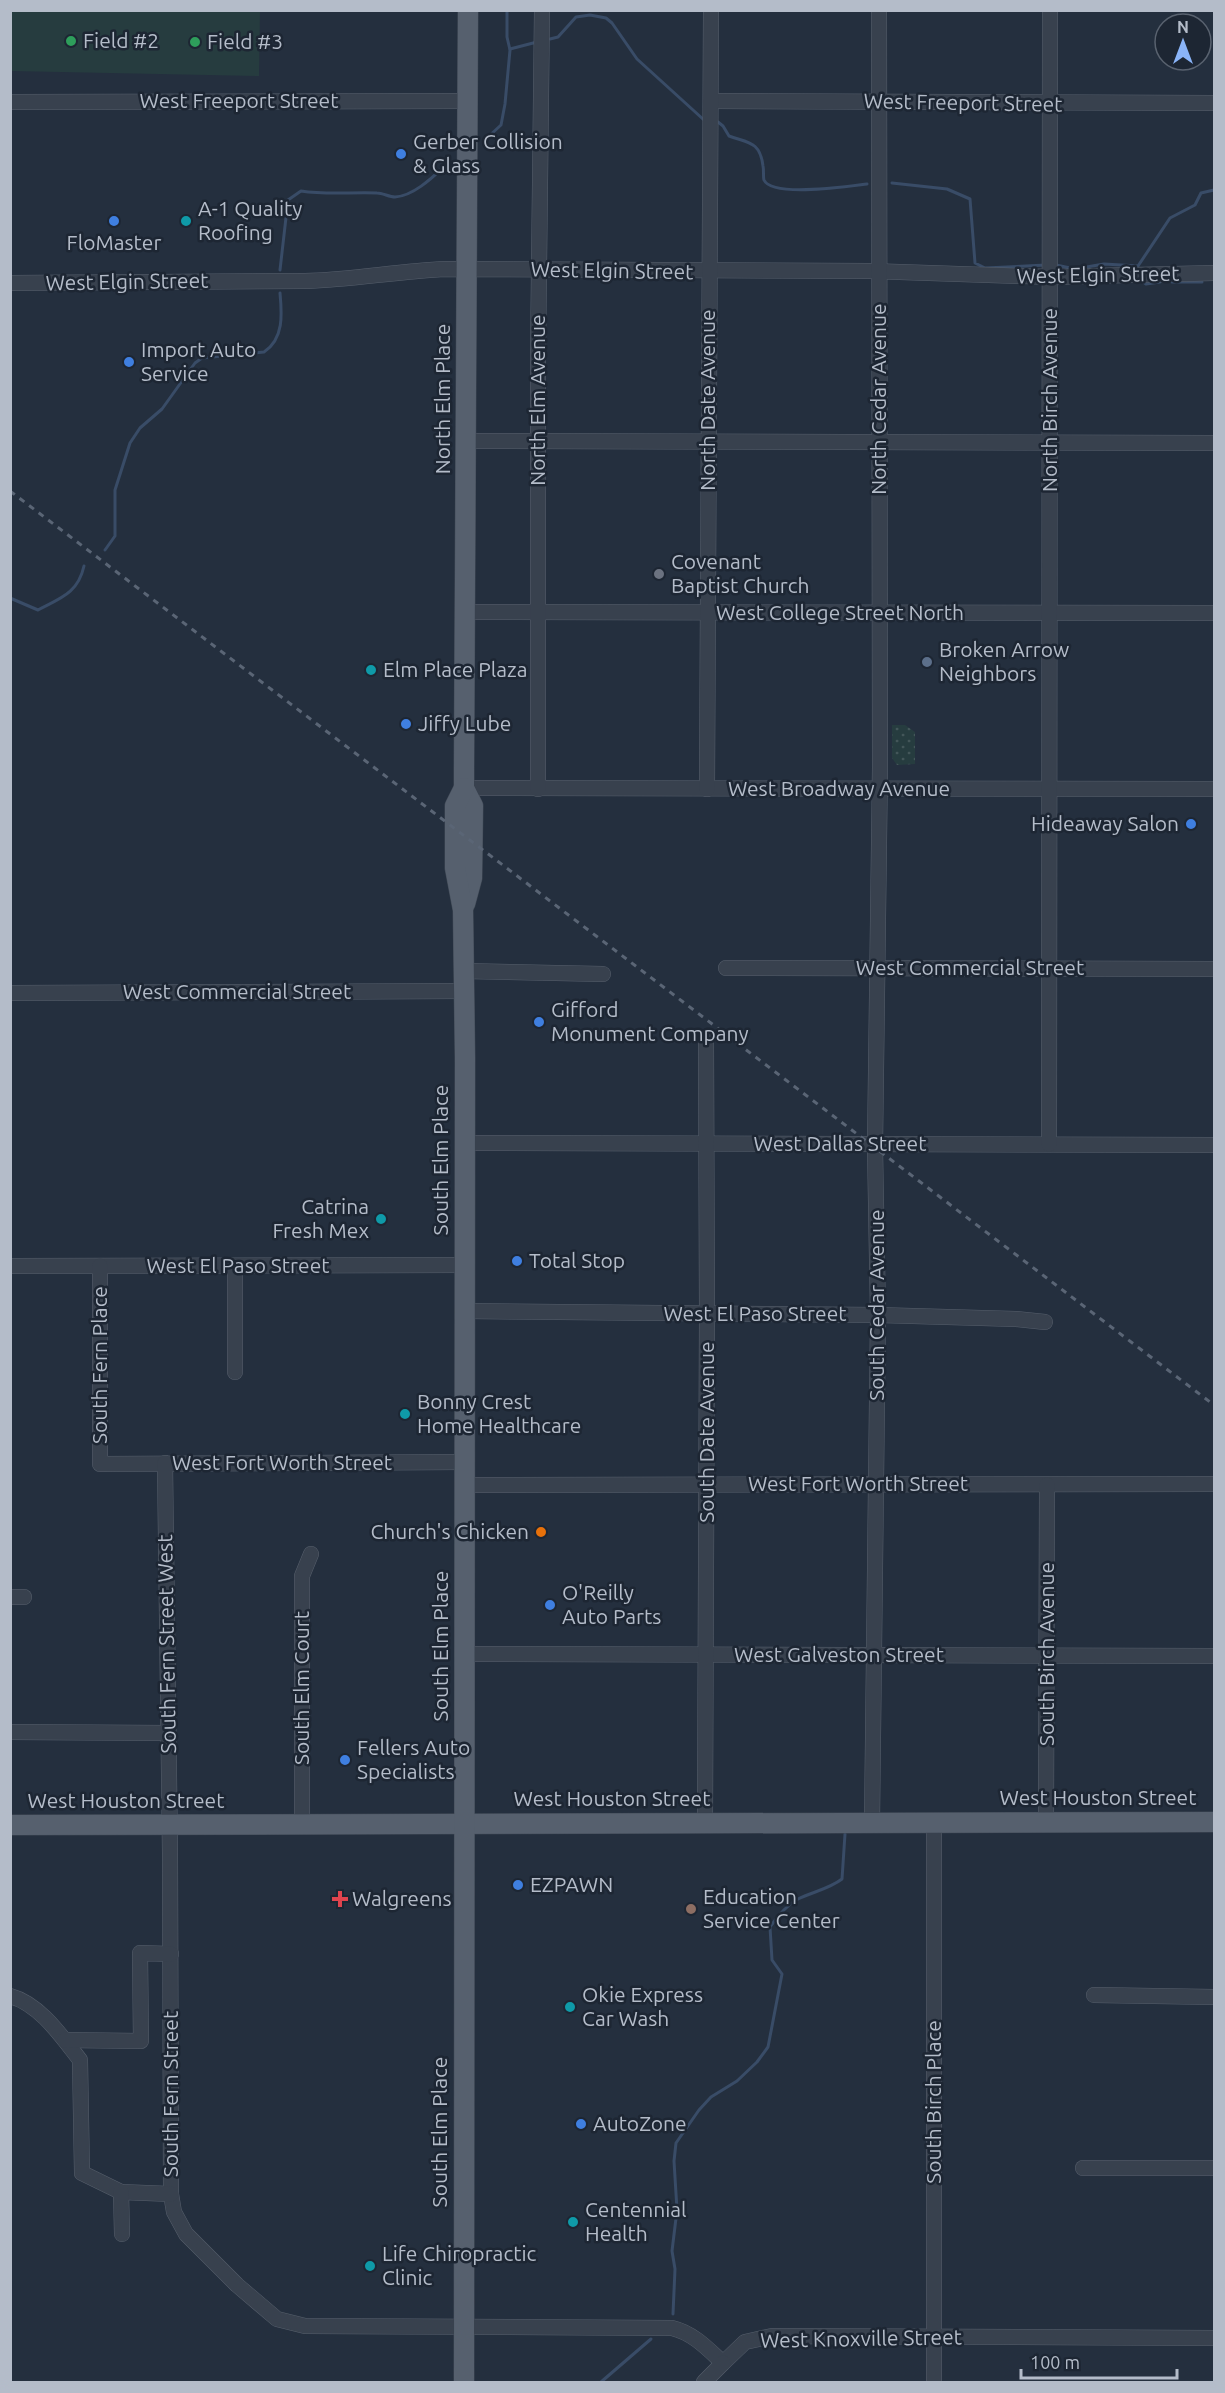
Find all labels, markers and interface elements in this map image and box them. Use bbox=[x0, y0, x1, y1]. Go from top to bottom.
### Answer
north arrow bbox=[1153, 12, 1213, 72]
text: N bbox=[1177, 18, 1189, 36]
place label: Field #2 bbox=[83, 28, 159, 52]
place label: Field #3 bbox=[207, 29, 283, 53]
marker: Field #2 bbox=[64, 34, 78, 48]
marker: Field #3 bbox=[188, 35, 202, 49]
street label: West Freeport Street bbox=[140, 88, 338, 112]
street label: West Freeport Street bbox=[863, 88, 1063, 116]
place label: Gerber Collision & Glass bbox=[413, 129, 563, 177]
marker: Gerber Collision & Glass bbox=[394, 147, 408, 161]
place label: A-1 Quality Roofing bbox=[198, 196, 302, 244]
marker: FloMaster bbox=[107, 214, 121, 228]
marker: A-1 Quality Roofing bbox=[179, 214, 193, 228]
place label: FloMaster bbox=[67, 230, 161, 254]
street label: West Elgin Street bbox=[530, 257, 694, 283]
street label: West Elgin Street bbox=[1016, 261, 1180, 287]
street label: West Elgin Street bbox=[45, 268, 209, 294]
street label: North Cedar Avenue bbox=[866, 303, 890, 495]
street label: North Birch Avenue bbox=[1037, 308, 1061, 492]
street label: North Date Avenue bbox=[695, 309, 719, 491]
street label: North Elm Avenue bbox=[525, 314, 549, 486]
street label: North Elm Place bbox=[430, 324, 454, 474]
place label: Import Auto Service bbox=[141, 337, 256, 385]
marker: Import Auto Service bbox=[122, 355, 136, 369]
place label: Covenant Baptist Church bbox=[671, 549, 810, 597]
marker: Covenant Baptist Church bbox=[652, 567, 666, 581]
street label: West College Street North bbox=[716, 600, 964, 624]
place label: Broken Arrow Neighbors bbox=[939, 637, 1069, 685]
marker: Broken Arrow Neighbors bbox=[920, 655, 934, 669]
place label: Elm Place Plaza bbox=[383, 657, 528, 681]
marker: Elm Place Plaza bbox=[364, 663, 378, 677]
place label: Jiffy Lube bbox=[418, 711, 511, 735]
marker: Jiffy Lube bbox=[399, 717, 413, 731]
street label: West Broadway Avenue bbox=[728, 776, 950, 800]
place label: Hideaway Salon bbox=[1031, 811, 1179, 835]
marker: Hideaway Salon bbox=[1184, 817, 1198, 831]
street label: West Commercial Street bbox=[856, 955, 1084, 979]
street label: West Commercial Street bbox=[123, 979, 351, 1003]
place label: Gifford Monument Company bbox=[551, 997, 749, 1045]
marker: Gifford Monument Company bbox=[532, 1015, 546, 1029]
street label: South Elm Place bbox=[428, 1085, 452, 1235]
street label: West Dallas Street bbox=[754, 1131, 926, 1155]
place label: Catrina Fresh Mex bbox=[272, 1194, 369, 1242]
street label: South Cedar Avenue bbox=[864, 1209, 888, 1401]
marker: Catrina Fresh Mex bbox=[374, 1212, 388, 1226]
place label: Total Stop bbox=[529, 1248, 625, 1272]
street label: West El Paso Street bbox=[147, 1253, 329, 1277]
marker: Total Stop bbox=[510, 1254, 524, 1268]
street label: South Fern Place bbox=[87, 1286, 111, 1444]
street label: West El Paso Street bbox=[664, 1301, 846, 1325]
street label: South Date Avenue bbox=[694, 1341, 718, 1523]
place label: Bonny Crest Home Healthcare bbox=[417, 1389, 581, 1437]
marker: Bonny Crest Home Healthcare bbox=[398, 1407, 412, 1421]
street label: West Fort Worth Street bbox=[172, 1450, 392, 1474]
street label: West Fort Worth Street bbox=[748, 1471, 968, 1495]
place label: Church's Chicken bbox=[370, 1519, 529, 1543]
marker: Church's Chicken bbox=[534, 1525, 548, 1539]
street label: South Fern Street West bbox=[152, 1534, 180, 1754]
street label: South Birch Avenue bbox=[1034, 1562, 1058, 1746]
street label: South Elm Place bbox=[428, 1571, 452, 1721]
place label: O'Reilly Auto Parts bbox=[562, 1580, 661, 1628]
marker: O'Reilly Auto Parts bbox=[543, 1598, 557, 1612]
street label: South Elm Court bbox=[289, 1611, 313, 1765]
street label: West Galveston Street bbox=[734, 1642, 944, 1666]
place label: Fellers Auto Specialists bbox=[357, 1735, 470, 1783]
marker: Fellers Auto Specialists bbox=[338, 1753, 352, 1767]
street label: West Houston Street bbox=[1000, 1785, 1196, 1809]
street label: West Houston Street bbox=[514, 1786, 710, 1810]
street label: West Houston Street bbox=[28, 1788, 224, 1812]
place label: EZPAWN bbox=[530, 1872, 613, 1896]
marker: EZPAWN bbox=[511, 1878, 525, 1892]
place label: Education Service Center bbox=[703, 1884, 840, 1932]
place label: Walgreens bbox=[352, 1886, 452, 1910]
marker: Walgreens bbox=[333, 1892, 347, 1906]
marker: Education Service Center bbox=[684, 1902, 698, 1916]
place label: Okie Express Car Wash bbox=[582, 1982, 703, 2030]
marker: Okie Express Car Wash bbox=[563, 2000, 577, 2014]
street label: South Fern Street bbox=[158, 2011, 182, 2177]
street label: South Birch Place bbox=[921, 2020, 945, 2184]
street label: South Elm Place bbox=[427, 2057, 451, 2207]
place label: AutoZone bbox=[593, 2111, 687, 2135]
marker: AutoZone bbox=[574, 2117, 588, 2131]
place label: Centennial Health bbox=[585, 2197, 687, 2245]
marker: Centennial Health bbox=[566, 2215, 580, 2229]
place label: Life Chiropractic Clinic bbox=[382, 2241, 537, 2289]
marker: Life Chiropractic Clinic bbox=[363, 2259, 377, 2273]
street label: West Knoxville Street bbox=[760, 2324, 962, 2352]
scale bar bbox=[1021, 2342, 1177, 2380]
text: 100 m bbox=[1030, 2352, 1080, 2372]

